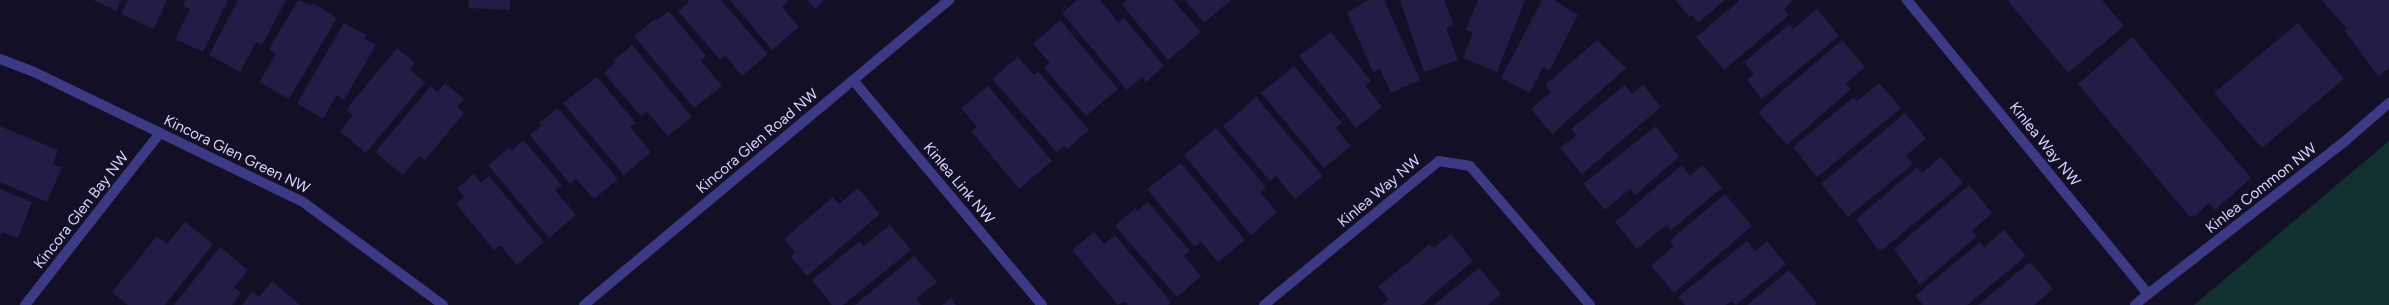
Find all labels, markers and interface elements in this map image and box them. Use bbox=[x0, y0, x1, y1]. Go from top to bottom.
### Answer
street label: Kincora Glen Road NW bbox=[692, 84, 822, 197]
street label: Kinlea Way NW bbox=[2006, 98, 2085, 190]
street label: Kincora Glen Green NW bbox=[161, 111, 313, 197]
street label: Kinlea Link NW bbox=[920, 139, 999, 228]
street label: Kinlea Common NW bbox=[2202, 139, 2320, 237]
street label: Kincora Glen Bay NW bbox=[30, 147, 133, 272]
street label: Kinlea Way NW bbox=[1334, 151, 1425, 231]

